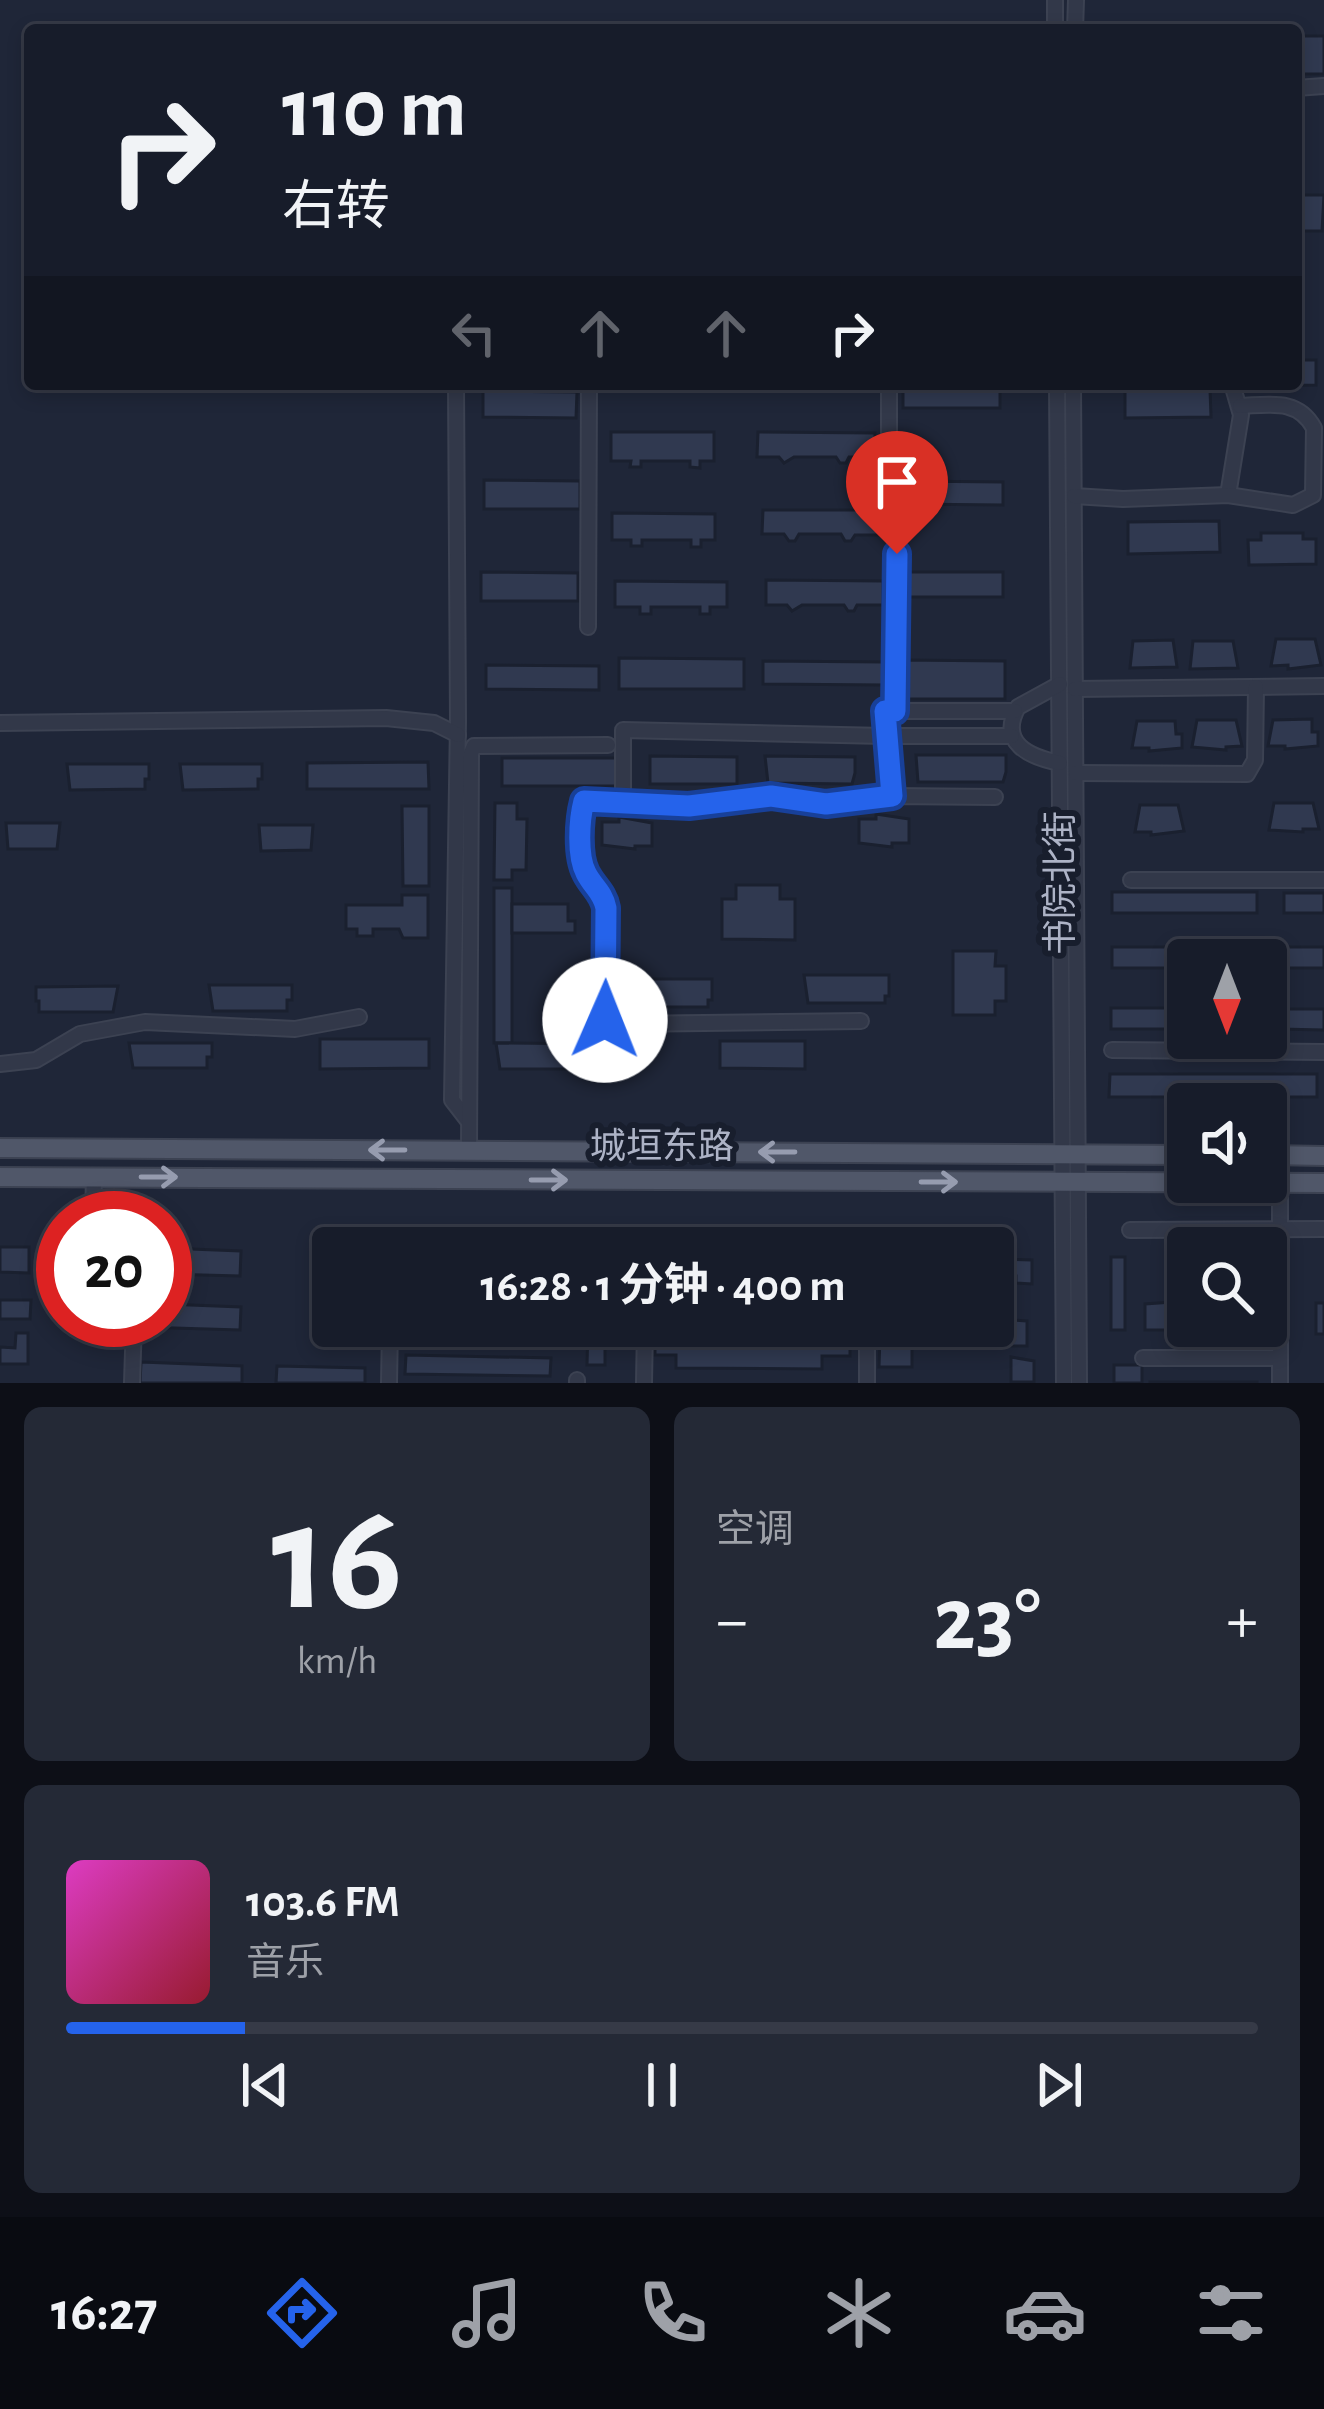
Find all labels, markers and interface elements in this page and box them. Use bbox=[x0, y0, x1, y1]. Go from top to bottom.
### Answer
text: 110 m bbox=[282, 68, 467, 152]
icon: right bbox=[84, 72, 240, 228]
text: 右转 bbox=[282, 181, 390, 235]
icon: left bbox=[441, 300, 507, 366]
icon: ahead bbox=[567, 300, 633, 366]
icon: ahead bbox=[693, 300, 759, 366]
icon: right bbox=[819, 300, 885, 366]
pin bbox=[846, 431, 948, 554]
icon: arrive bbox=[864, 449, 930, 515]
street label: 书院北街 bbox=[1041, 811, 1079, 955]
north arrow bbox=[1167, 939, 1287, 1059]
map controls bbox=[1167, 939, 1287, 1347]
position arrow bbox=[542, 957, 668, 1083]
button: sound bbox=[1167, 1083, 1287, 1203]
street label: 城垣东路 bbox=[590, 1127, 734, 1165]
one-way arrow bbox=[368, 1139, 407, 1161]
one-way arrow bbox=[758, 1141, 797, 1164]
one-way arrow bbox=[139, 1166, 178, 1189]
one-way arrow bbox=[529, 1169, 568, 1191]
one-way arrow bbox=[919, 1171, 958, 1193]
speed limit sign: 20 bbox=[36, 1191, 192, 1347]
button: search bbox=[1167, 1227, 1287, 1347]
text: 16:28 · 1 分钟 · 400 m bbox=[480, 1264, 846, 1309]
text: 16 bbox=[271, 1482, 403, 1638]
text: 空调 bbox=[716, 1511, 794, 1550]
text: 23° bbox=[933, 1576, 1041, 1666]
text: − bbox=[716, 1588, 748, 1654]
text: + bbox=[1226, 1588, 1258, 1654]
text: km/h bbox=[297, 1642, 377, 1681]
text: 103.6 FM bbox=[246, 1880, 400, 1925]
text: 音乐 bbox=[246, 1944, 324, 1983]
icon: previous bbox=[232, 2052, 298, 2118]
icon: pause bbox=[629, 2052, 695, 2118]
icon: next bbox=[1026, 2052, 1092, 2118]
icon: directions bbox=[260, 2271, 344, 2355]
icon: music bbox=[445, 2271, 529, 2355]
icon: phone bbox=[631, 2271, 715, 2355]
icon: climate bbox=[817, 2271, 901, 2355]
icon: car bbox=[1003, 2271, 1087, 2355]
icon: filters bbox=[1189, 2271, 1273, 2355]
text: 16:27 bbox=[51, 2286, 158, 2340]

